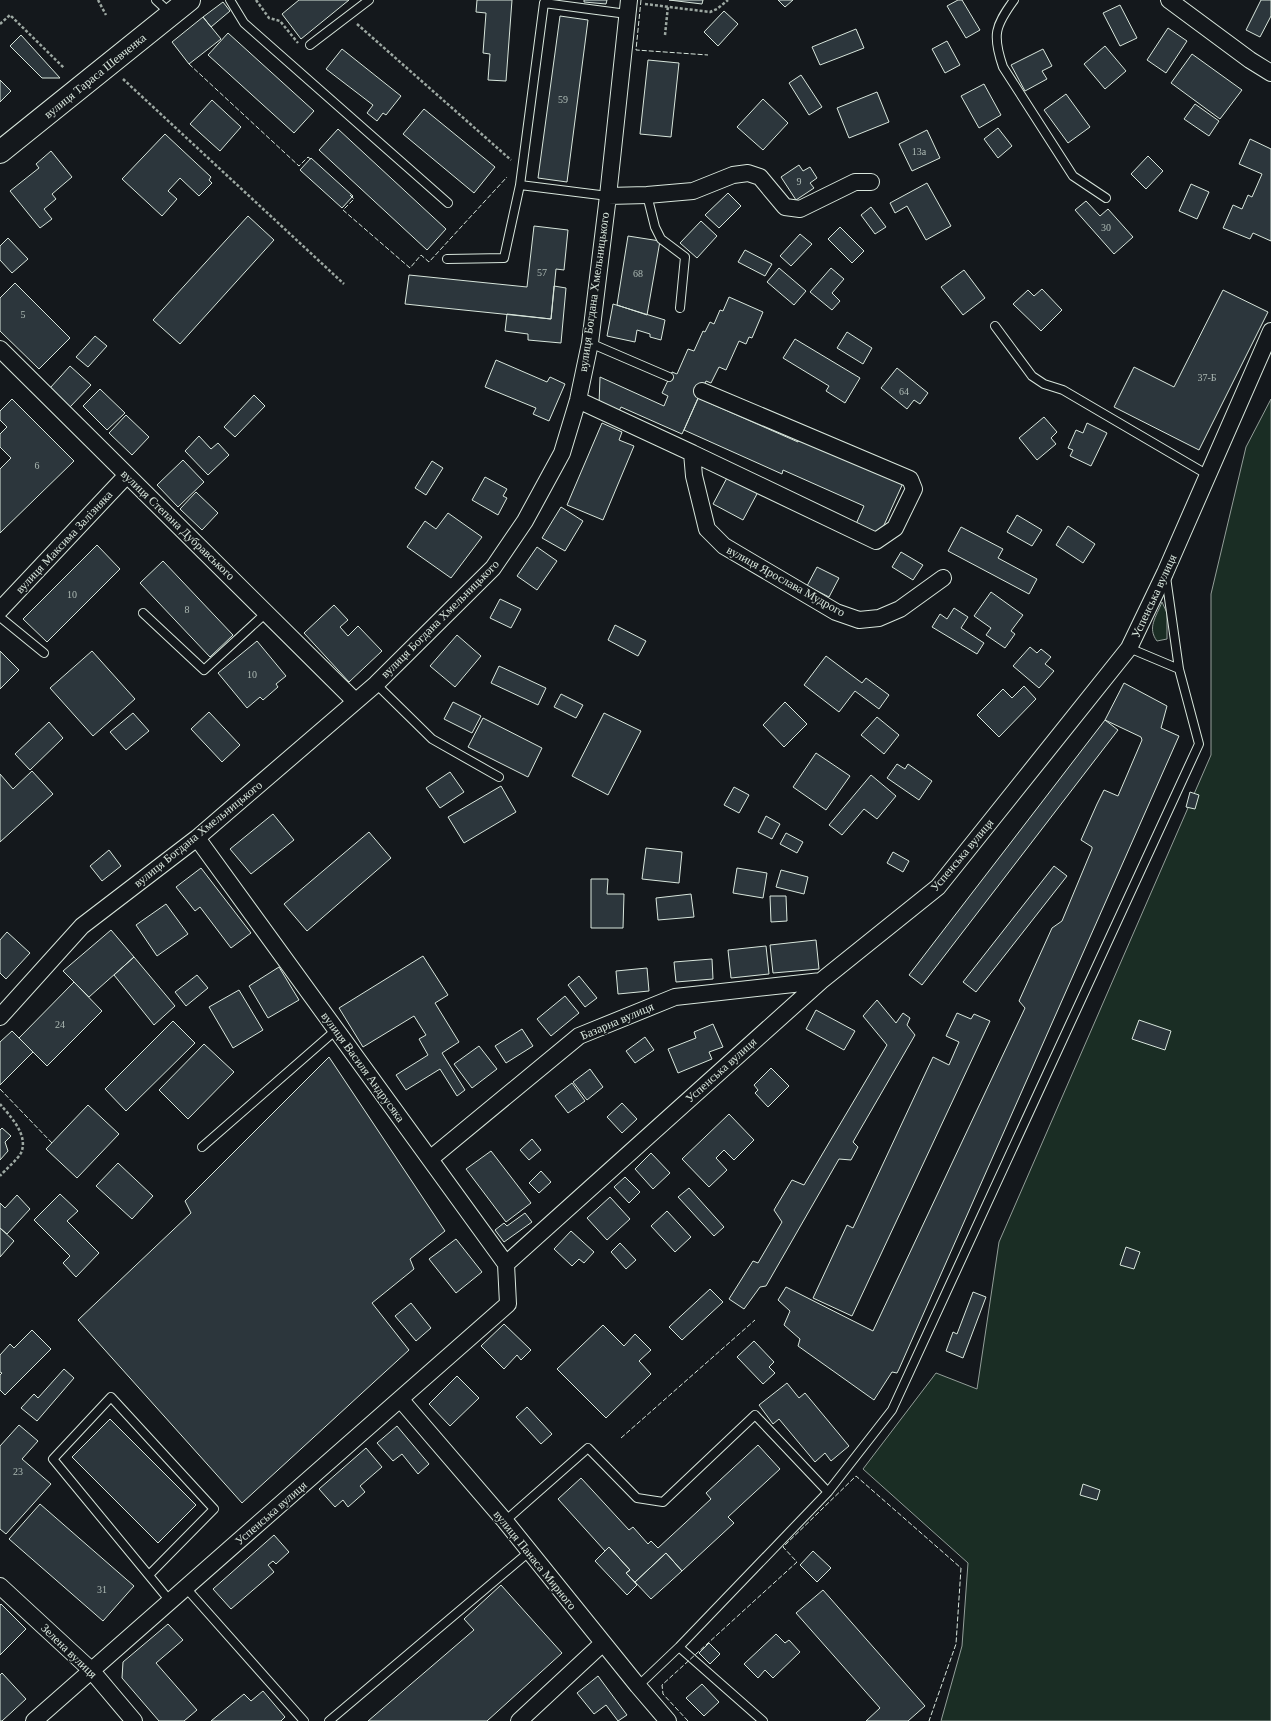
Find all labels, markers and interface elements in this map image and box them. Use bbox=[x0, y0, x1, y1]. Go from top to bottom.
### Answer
street label: вулиця Тараса Шевченка bbox=[41, 30, 149, 121]
house number: 59 bbox=[558, 94, 568, 105]
house number: 13а bbox=[912, 146, 927, 157]
house number: 9 bbox=[797, 176, 802, 187]
street label: вулиця Богдана Хмельницького bbox=[576, 211, 612, 373]
house number: 30 bbox=[1101, 222, 1111, 233]
house number: 57 bbox=[537, 267, 547, 278]
house number: 68 bbox=[633, 268, 643, 279]
house number: 5 bbox=[21, 309, 26, 320]
house number: 37-Б bbox=[1197, 372, 1217, 383]
house number: 64 bbox=[899, 386, 909, 397]
house number: 6 bbox=[35, 460, 40, 471]
street label: вулиця Степана Дубравського bbox=[118, 467, 238, 583]
street label: вулиця Максима Залізняка bbox=[13, 487, 116, 596]
street label: вулиця Ярослава Мудрого bbox=[724, 543, 848, 619]
street label: Успенська вулиця bbox=[1129, 552, 1180, 640]
street label: вулиця Богдана Хмельницького bbox=[378, 557, 502, 681]
house number: 10 bbox=[67, 589, 77, 600]
house number: 8 bbox=[185, 604, 190, 615]
house number: 10 bbox=[247, 669, 257, 680]
street label: вулиця Богдана Хмельницького bbox=[131, 778, 265, 890]
street label: Успенська вулиця bbox=[928, 816, 997, 894]
street label: Базарна вулиця bbox=[578, 999, 656, 1043]
street label: вулиця Василя Андрусяка bbox=[318, 1009, 408, 1125]
house number: 24 bbox=[55, 1019, 65, 1030]
street label: Успенська вулиця bbox=[683, 1034, 760, 1105]
house number: 23 bbox=[13, 1466, 23, 1477]
street label: Успенська вулиця bbox=[232, 1478, 310, 1548]
street label: вулиця Панаса Мирного bbox=[491, 1508, 579, 1612]
house number: 31 bbox=[97, 1584, 107, 1595]
street label: Зелена вулиця bbox=[38, 1621, 100, 1682]

